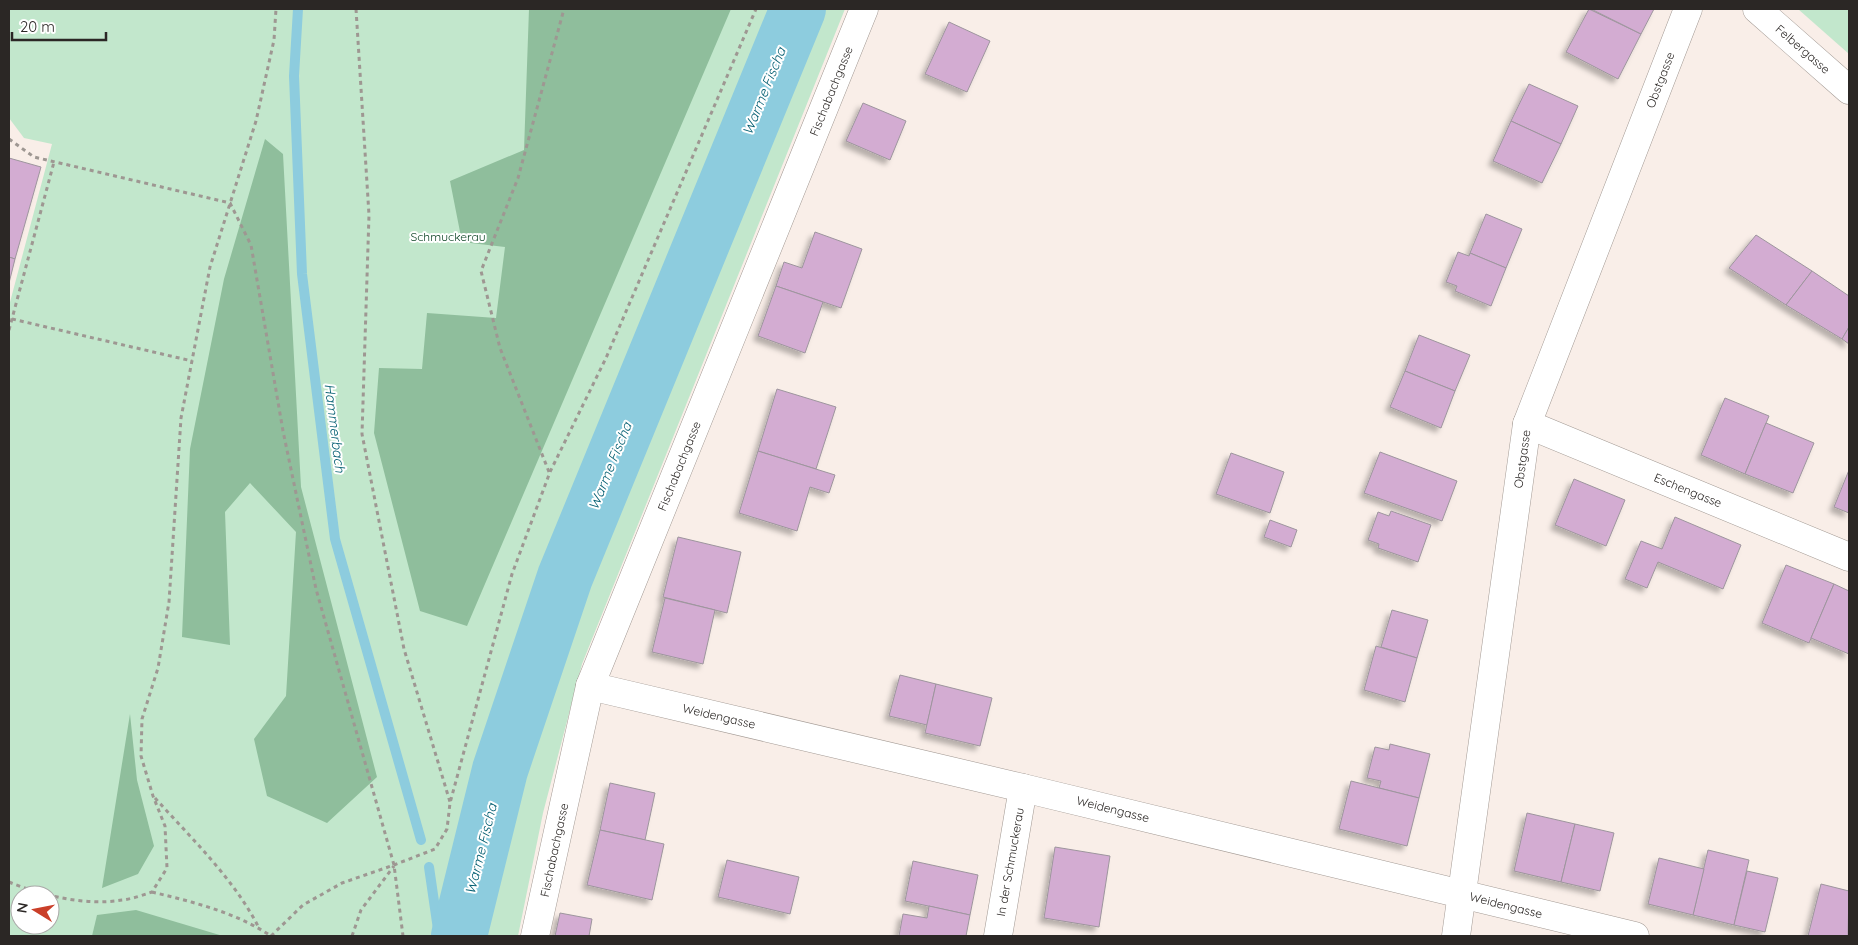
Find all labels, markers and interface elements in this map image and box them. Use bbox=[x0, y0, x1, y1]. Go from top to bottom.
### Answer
scale bar bbox=[12, 10, 106, 42]
text: 20 m bbox=[20, 17, 55, 36]
street label: Felbergasse bbox=[1773, 21, 1834, 77]
water label: Warme Fischa bbox=[738, 43, 790, 137]
street label: Fischabachgasse bbox=[806, 44, 856, 138]
street label: Obstgasse bbox=[1642, 50, 1678, 110]
park label: Schmuckerau bbox=[410, 229, 486, 244]
water label: Hammerbach bbox=[321, 382, 350, 475]
water label: Warme Fischa bbox=[584, 418, 636, 512]
street label: Fischabachgasse bbox=[654, 419, 704, 513]
street label: Obstgasse bbox=[1510, 429, 1534, 489]
street label: Eschengasse bbox=[1652, 470, 1724, 511]
street label: Weidengasse bbox=[681, 700, 757, 732]
street label: Weidengasse bbox=[1075, 793, 1151, 825]
water label: Warme Fischa bbox=[461, 800, 501, 896]
street label: Fischabachgasse bbox=[537, 801, 571, 898]
street label: In der Schmuckerau bbox=[993, 806, 1027, 918]
north arrow bbox=[10, 885, 60, 935]
street label: Weidengasse bbox=[1468, 889, 1544, 921]
text: N bbox=[12, 901, 32, 914]

